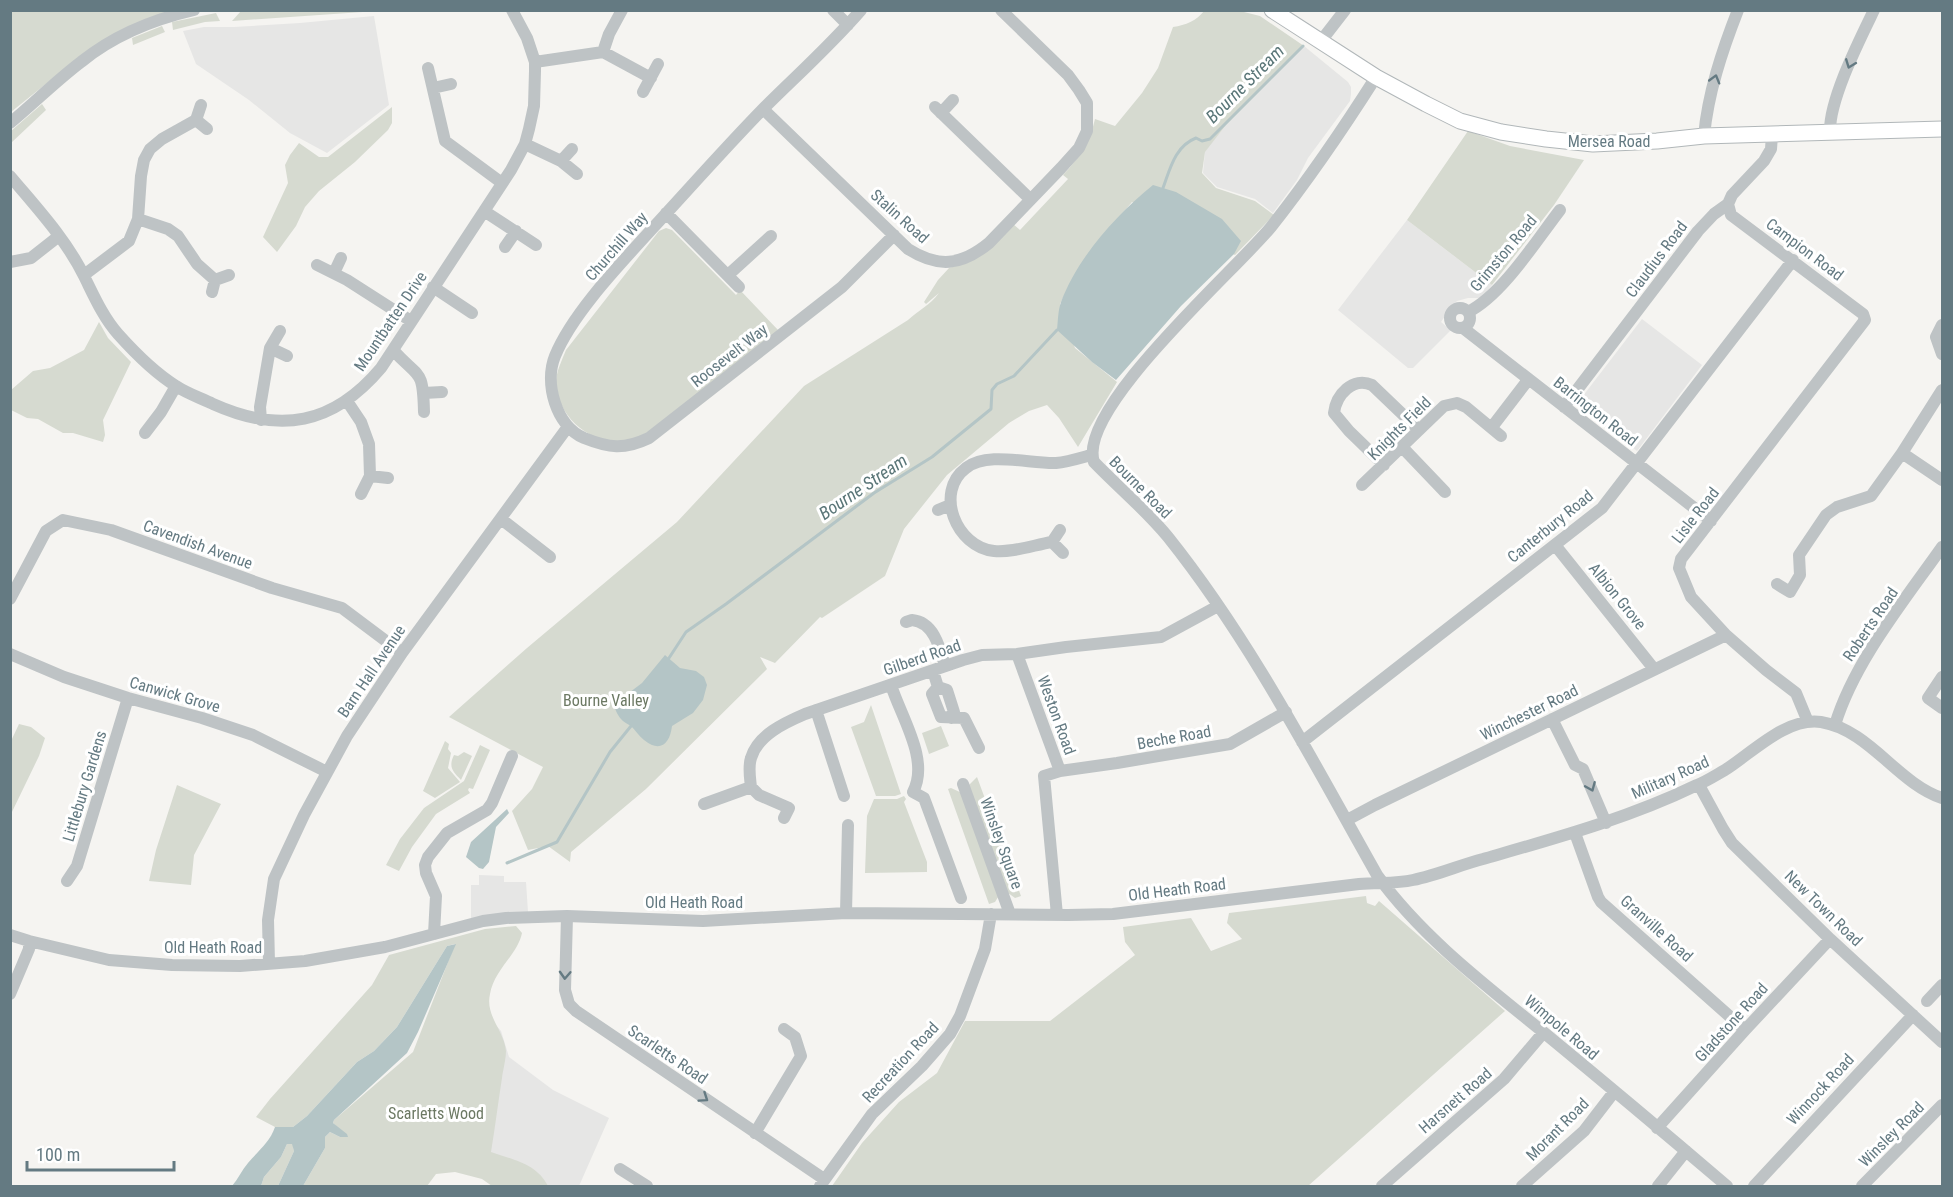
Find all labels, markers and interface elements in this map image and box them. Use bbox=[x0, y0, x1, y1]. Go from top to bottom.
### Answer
water label: Bourne Stream bbox=[1201, 40, 1288, 127]
one-way arrow bbox=[1845, 58, 1857, 69]
one-way arrow bbox=[1708, 74, 1720, 85]
street label: Mersea Road bbox=[1568, 132, 1650, 151]
street label: Stalin Road bbox=[867, 185, 933, 247]
street label: Churchill Way bbox=[581, 208, 652, 285]
street label: Grimston Road bbox=[1466, 211, 1541, 295]
street label: Campion Road bbox=[1762, 214, 1847, 285]
street label: Claudius Road bbox=[1622, 217, 1691, 301]
street label: Mountbatten Drive bbox=[350, 268, 431, 375]
street label: Roosevelt Way bbox=[687, 319, 772, 391]
street label: Barrington Road bbox=[1550, 373, 1642, 450]
street label: Knights Field bbox=[1364, 393, 1435, 464]
water label: Bourne Stream bbox=[815, 449, 911, 524]
street label: Bourne Road bbox=[1105, 452, 1176, 523]
street label: Lisle Road bbox=[1668, 484, 1723, 547]
street label: Canterbury Road bbox=[1504, 486, 1597, 567]
street label: Cavendish Avenue bbox=[141, 516, 255, 573]
street label: Albion Grove bbox=[1585, 559, 1650, 633]
street label: Roberts Road bbox=[1839, 584, 1902, 665]
street label: Barn Hall Avenue bbox=[334, 621, 409, 721]
street label: Gilberd Road bbox=[881, 635, 963, 680]
street label: Canwick Grove bbox=[127, 673, 222, 716]
street label: Weston Road bbox=[1033, 673, 1080, 757]
street label: Winchester Road bbox=[1477, 681, 1581, 744]
park label: Bourne Valley bbox=[563, 691, 649, 710]
street label: Beche Road bbox=[1136, 722, 1212, 753]
street label: Littlebury Gardens bbox=[59, 728, 110, 844]
street label: Military Road bbox=[1628, 752, 1712, 803]
one-way arrow bbox=[1584, 781, 1596, 792]
street label: Winsley Square bbox=[976, 795, 1027, 892]
street label: New Town Road bbox=[1781, 867, 1866, 950]
street label: Old Heath Road bbox=[1127, 874, 1227, 905]
street label: Granville Road bbox=[1617, 891, 1697, 966]
street label: Old Heath Road bbox=[645, 893, 743, 912]
street label: Old Heath Road bbox=[164, 938, 262, 957]
one-way arrow bbox=[559, 970, 572, 979]
street label: Gladstone Road bbox=[1691, 979, 1772, 1066]
street label: Wimpole Road bbox=[1521, 991, 1603, 1064]
street label: Recreation Road bbox=[858, 1018, 943, 1107]
street label: Scarletts Road bbox=[624, 1021, 711, 1088]
street label: Winnock Road bbox=[1783, 1050, 1858, 1129]
street label: Harsnett Road bbox=[1415, 1064, 1496, 1137]
one-way arrow bbox=[697, 1091, 708, 1102]
street label: Morant Road bbox=[1522, 1094, 1593, 1165]
street label: Winsley Road bbox=[1855, 1098, 1928, 1171]
park label: Scarletts Wood bbox=[388, 1104, 484, 1123]
scale bar bbox=[27, 1134, 174, 1172]
text: 100 m bbox=[36, 1144, 80, 1165]

